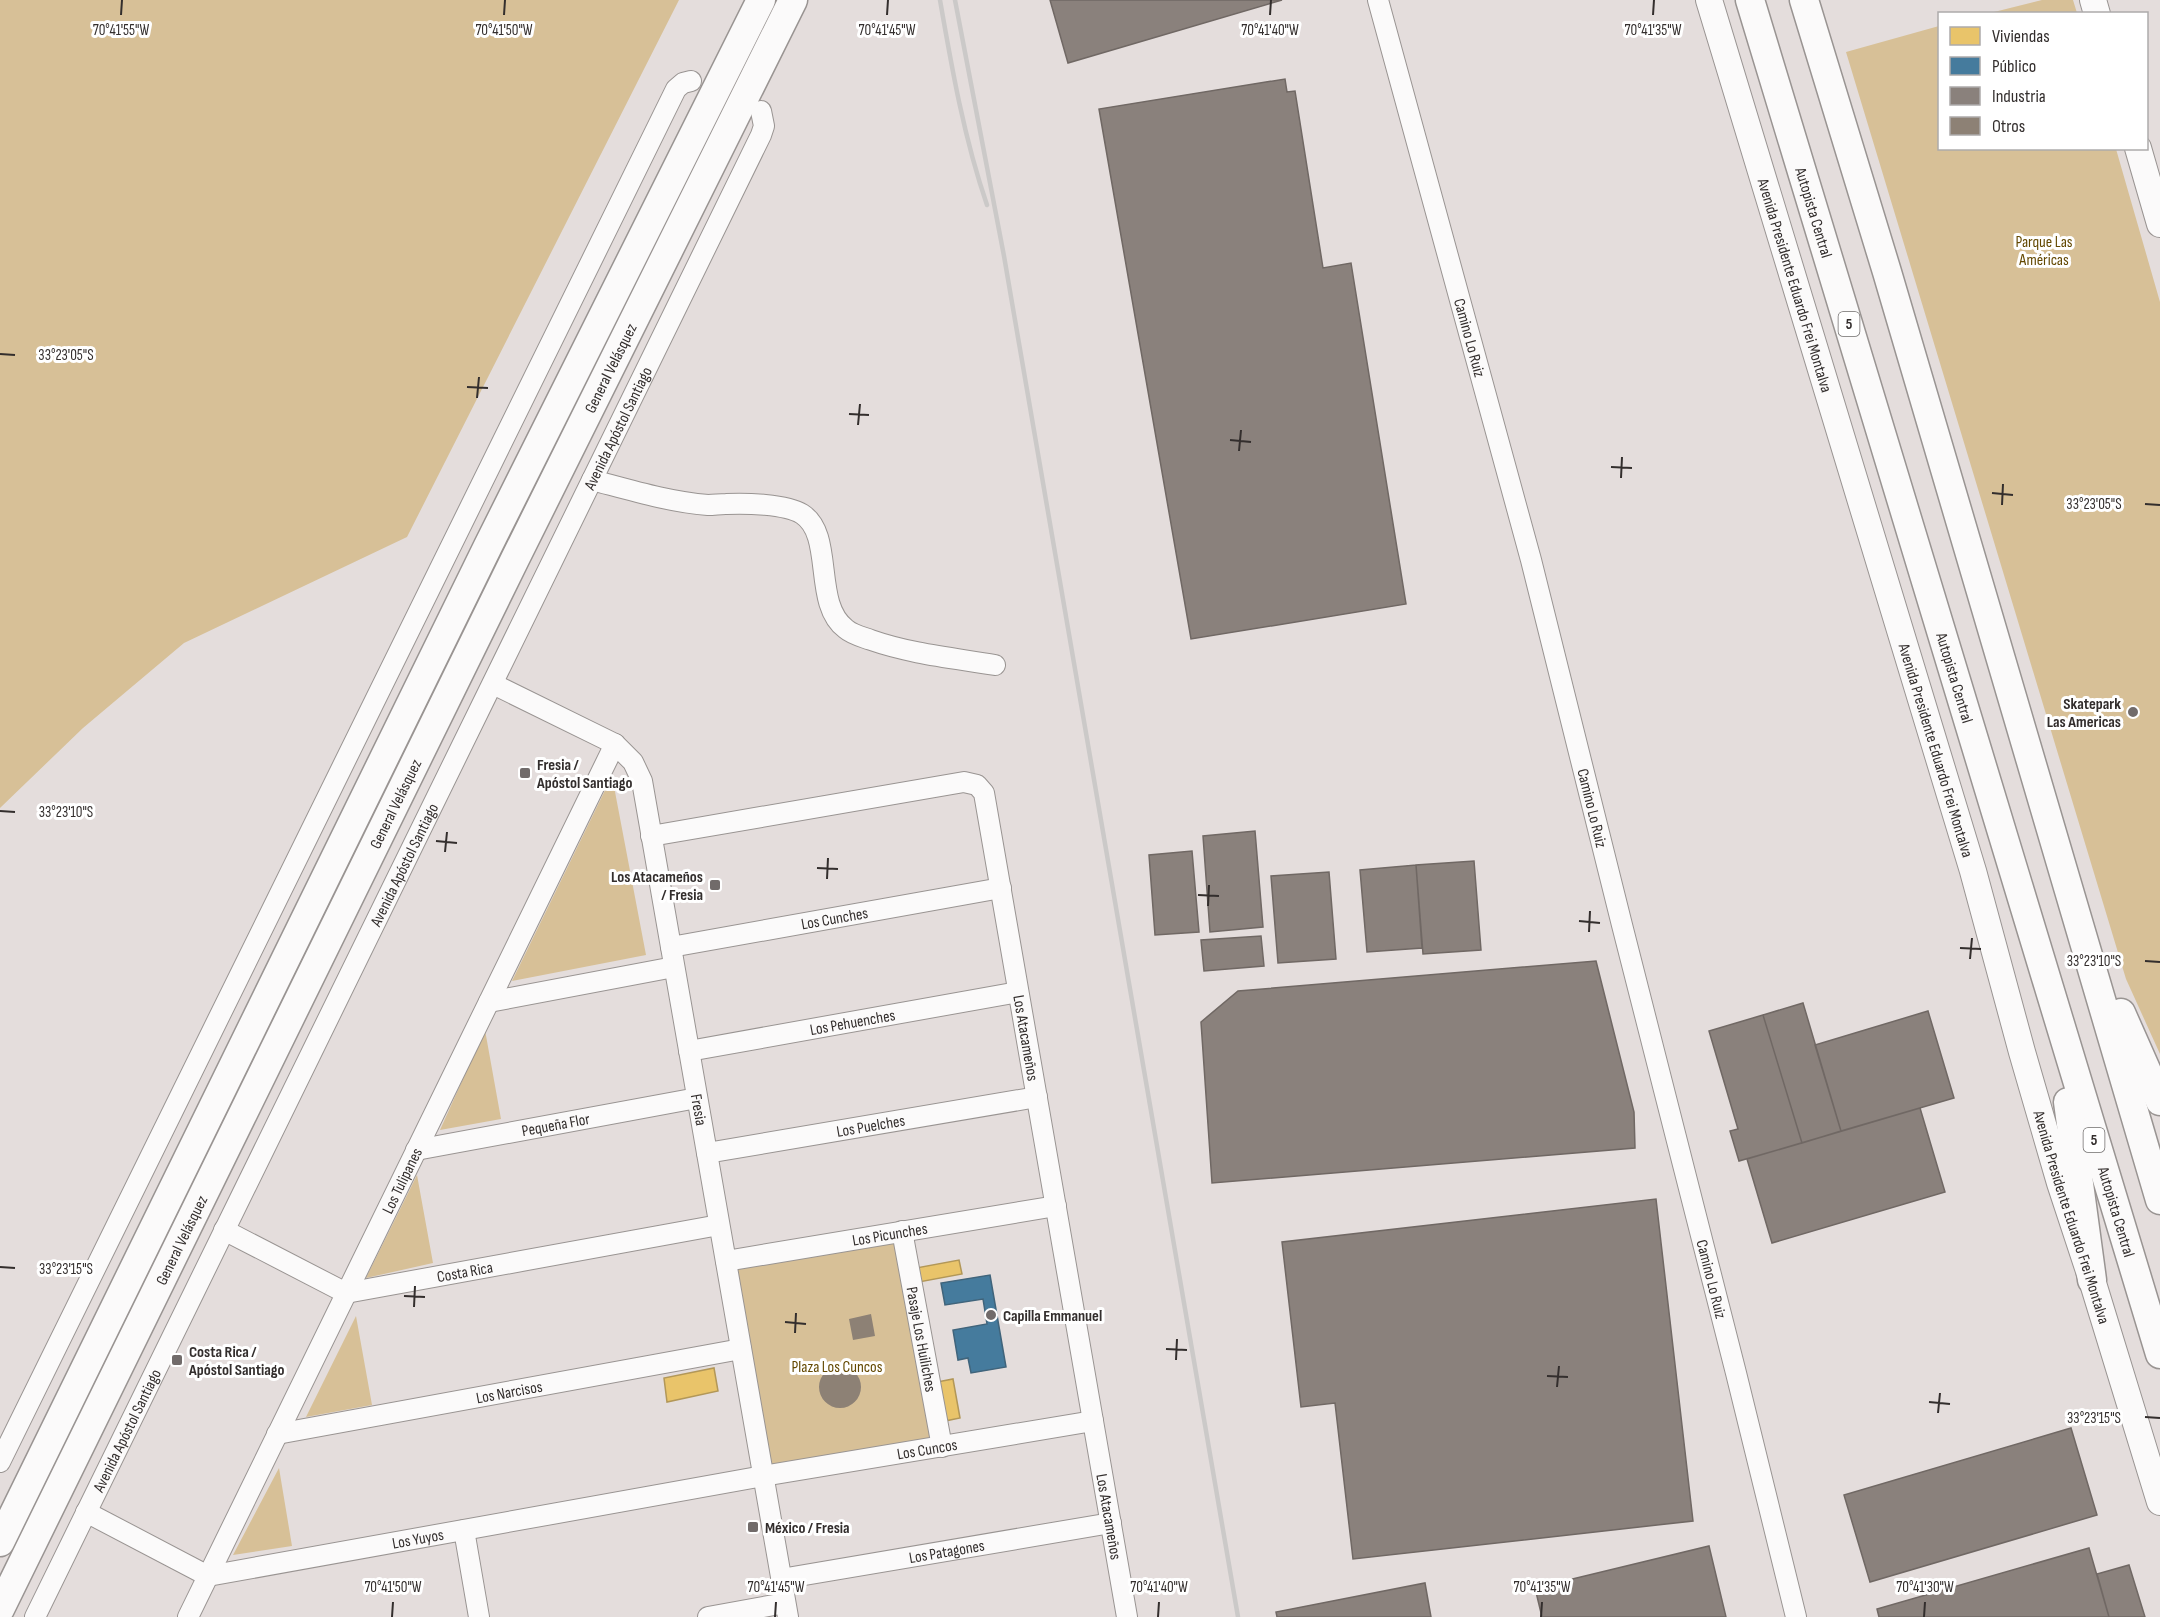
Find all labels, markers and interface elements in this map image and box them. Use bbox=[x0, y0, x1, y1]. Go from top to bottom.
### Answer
legend bbox=[1938, 12, 2148, 150]
text: 70°41'55"W bbox=[93, 21, 150, 40]
text: 70°41'50"W bbox=[475, 21, 533, 40]
text: 70°41'45"W bbox=[859, 21, 916, 40]
text: 70°41'40"W bbox=[1241, 21, 1299, 40]
text: 70°41'35"W bbox=[1625, 21, 1682, 40]
text: Viviendas bbox=[1992, 26, 2050, 47]
text: Público bbox=[1992, 56, 2036, 77]
text: Industria bbox=[1992, 86, 2046, 107]
text: Otros bbox=[1992, 116, 2025, 137]
street label: Autopista Central bbox=[1790, 165, 1836, 260]
street label: Avenida Presidente Eduardo Frei Montalva bbox=[1752, 175, 1835, 395]
park label: Parque Las Américas bbox=[2015, 233, 2073, 270]
street label: Camino Lo Ruiz bbox=[1449, 297, 1489, 380]
road number: 5 bbox=[1838, 312, 1860, 336]
street label: General Velásquez bbox=[581, 320, 642, 416]
text: 33°23'05"S bbox=[38, 346, 94, 365]
street label: Avenida Apóstol Santiago bbox=[580, 364, 657, 494]
text: 33°23'05"S bbox=[2066, 495, 2122, 514]
street label: Autopista Central bbox=[1931, 630, 1976, 725]
street label: Avenida Presidente Eduardo Frei Montalva bbox=[1893, 641, 1976, 860]
place label: Skatepark Las Americas bbox=[2047, 695, 2121, 732]
marker: Skatepark Las Americas bbox=[2126, 705, 2140, 719]
street label: General Velásquez bbox=[366, 756, 426, 852]
place label: Fresia / Apóstol Santiago bbox=[536, 756, 632, 793]
marker: Fresia / Apóstol Santiago bbox=[518, 766, 532, 780]
street label: Camino Lo Ruiz bbox=[1572, 767, 1610, 850]
street label: Avenida Apóstol Santiago bbox=[366, 801, 443, 931]
text: 33°23'10"S bbox=[39, 803, 93, 822]
place label: Los Atacameños / Fresia bbox=[611, 868, 703, 905]
marker: Los Atacameños / Fresia bbox=[708, 878, 722, 892]
street label: Los Cunches bbox=[800, 904, 870, 935]
text: 33°23'10"S bbox=[2067, 952, 2121, 971]
street label: Los Atacameños bbox=[1008, 994, 1042, 1083]
street label: Los Pehuenches bbox=[809, 1006, 897, 1040]
street label: Fresia bbox=[686, 1093, 710, 1127]
street label: Avenida Presidente Eduardo Frei Montalva bbox=[2028, 1108, 2113, 1326]
street label: Pequeña Flor bbox=[520, 1110, 592, 1141]
street label: Los Puelches bbox=[835, 1112, 907, 1142]
road number: 5 bbox=[2084, 1128, 2104, 1152]
street label: Los Tulipanes bbox=[379, 1145, 427, 1217]
street label: Autopista Central bbox=[2093, 1164, 2138, 1260]
street label: General Velásquez bbox=[152, 1193, 212, 1289]
street label: Los Picunches bbox=[851, 1220, 929, 1251]
street label: Camino Lo Ruiz bbox=[1691, 1238, 1730, 1321]
street label: Costa Rica bbox=[436, 1258, 494, 1287]
text: 33°23'15"S bbox=[39, 1260, 93, 1279]
street label: Pasaje Los Huiliches bbox=[901, 1285, 940, 1394]
place label: Capilla Emmanuel bbox=[1003, 1307, 1102, 1326]
marker: Capilla Emmanuel bbox=[984, 1308, 998, 1322]
place label: Costa Rica / Apóstol Santiago bbox=[188, 1343, 284, 1380]
marker: Costa Rica / Apóstol Santiago bbox=[170, 1353, 184, 1367]
park label: Plaza Los Cuncos bbox=[792, 1358, 883, 1377]
street label: Avenida Apóstol Santiago bbox=[89, 1366, 166, 1496]
street label: Los Narcisos bbox=[475, 1378, 544, 1408]
text: 33°23'15"S bbox=[2067, 1409, 2121, 1428]
street label: Los Cuncos bbox=[896, 1436, 959, 1465]
street label: Los Atacameños bbox=[1091, 1472, 1125, 1562]
place label: México / Fresia bbox=[765, 1519, 850, 1538]
marker: México / Fresia bbox=[746, 1520, 760, 1534]
street label: Los Yuyos bbox=[391, 1526, 446, 1554]
street label: Los Patagones bbox=[908, 1537, 986, 1568]
text: 70°41'50"W bbox=[364, 1578, 422, 1597]
text: 70°41'45"W bbox=[748, 1578, 805, 1597]
text: 70°41'40"W bbox=[1130, 1578, 1188, 1597]
text: 70°41'35"W bbox=[1514, 1578, 1571, 1597]
text: 70°41'30"W bbox=[1896, 1578, 1954, 1597]

